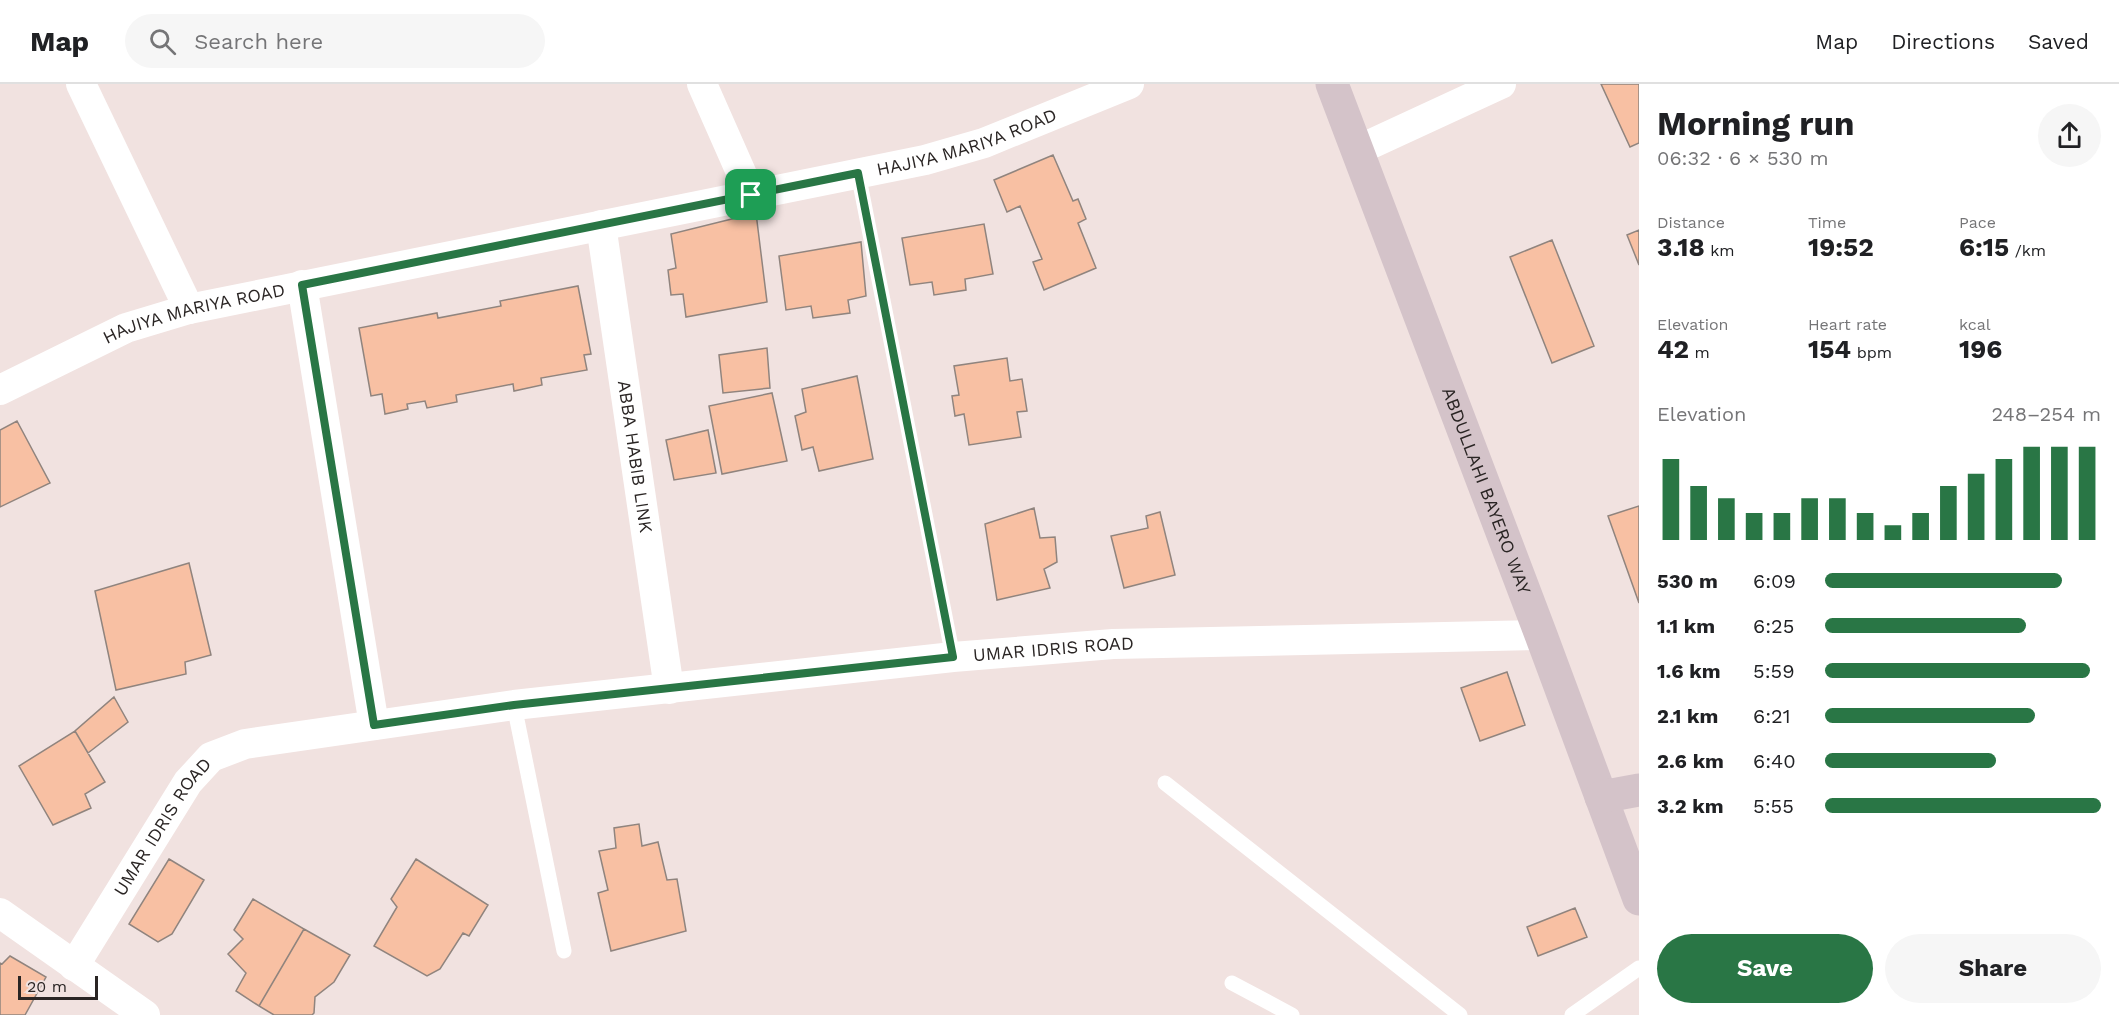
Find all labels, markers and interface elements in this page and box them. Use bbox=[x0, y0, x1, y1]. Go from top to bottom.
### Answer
search box bbox=[125, 14, 545, 68]
text: Map bbox=[30, 25, 89, 58]
icon: search bbox=[146, 25, 179, 58]
text: Search here bbox=[194, 29, 323, 54]
text: Map bbox=[1815, 29, 1858, 54]
text: Directions bbox=[1891, 29, 1995, 54]
text: Saved bbox=[2028, 29, 2089, 54]
street label: HAJIYA MARIYA ROAD bbox=[875, 104, 1059, 180]
text: Morning run bbox=[1657, 104, 1854, 143]
button: share bbox=[2038, 104, 2101, 167]
text: 06:32 · 6 × 530 m bbox=[1657, 146, 1829, 170]
pin bbox=[725, 169, 776, 220]
icon: arrive bbox=[734, 178, 767, 211]
text: Distance bbox=[1657, 213, 1725, 232]
text: Time bbox=[1808, 213, 1846, 232]
text: Pace bbox=[1959, 213, 1996, 232]
text: 3.18 bbox=[1657, 232, 1705, 262]
text: 19:52 bbox=[1808, 232, 1874, 262]
text: 6:15 bbox=[1959, 232, 2009, 262]
text: km bbox=[1705, 241, 1735, 260]
text: /km bbox=[2009, 241, 2046, 260]
street label: HAJIYA MARIYA ROAD bbox=[99, 279, 287, 348]
text: Elevation bbox=[1657, 315, 1728, 334]
text: Heart rate bbox=[1808, 315, 1887, 334]
text: kcal bbox=[1959, 315, 1991, 334]
text: 42 bbox=[1657, 334, 1689, 364]
text: 154 bbox=[1808, 334, 1851, 364]
text: 196 bbox=[1959, 334, 2002, 364]
text: m bbox=[1689, 343, 1710, 362]
text: bpm bbox=[1851, 343, 1892, 362]
street label: ABBA HABIB LINK bbox=[614, 379, 657, 534]
street label: ABDULLAHI BAYERO WAY bbox=[1438, 384, 1536, 598]
text: Elevation bbox=[1657, 402, 1746, 426]
text: 248–254 m bbox=[1992, 402, 2101, 426]
text: 530 m bbox=[1657, 569, 1718, 593]
text: 6:09 bbox=[1753, 569, 1796, 593]
text: 1.1 km bbox=[1657, 614, 1715, 638]
text: 6:25 bbox=[1753, 614, 1794, 638]
street label: UMAR IDRIS ROAD bbox=[972, 633, 1134, 665]
text: 1.6 km bbox=[1657, 659, 1721, 683]
text: 5:59 bbox=[1753, 659, 1795, 683]
text: 2.1 km bbox=[1657, 704, 1718, 728]
text: 6:21 bbox=[1753, 704, 1791, 728]
text: 2.6 km bbox=[1657, 749, 1724, 773]
text: 6:40 bbox=[1753, 749, 1796, 773]
street label: UMAR IDRIS ROAD bbox=[109, 753, 215, 900]
text: 3.2 km bbox=[1657, 794, 1724, 818]
text: 5:55 bbox=[1753, 794, 1794, 818]
button: Save bbox=[1657, 934, 1873, 1003]
button: Share bbox=[1885, 934, 2101, 1003]
scale bar bbox=[18, 973, 98, 1000]
text: 20 m bbox=[27, 977, 67, 996]

